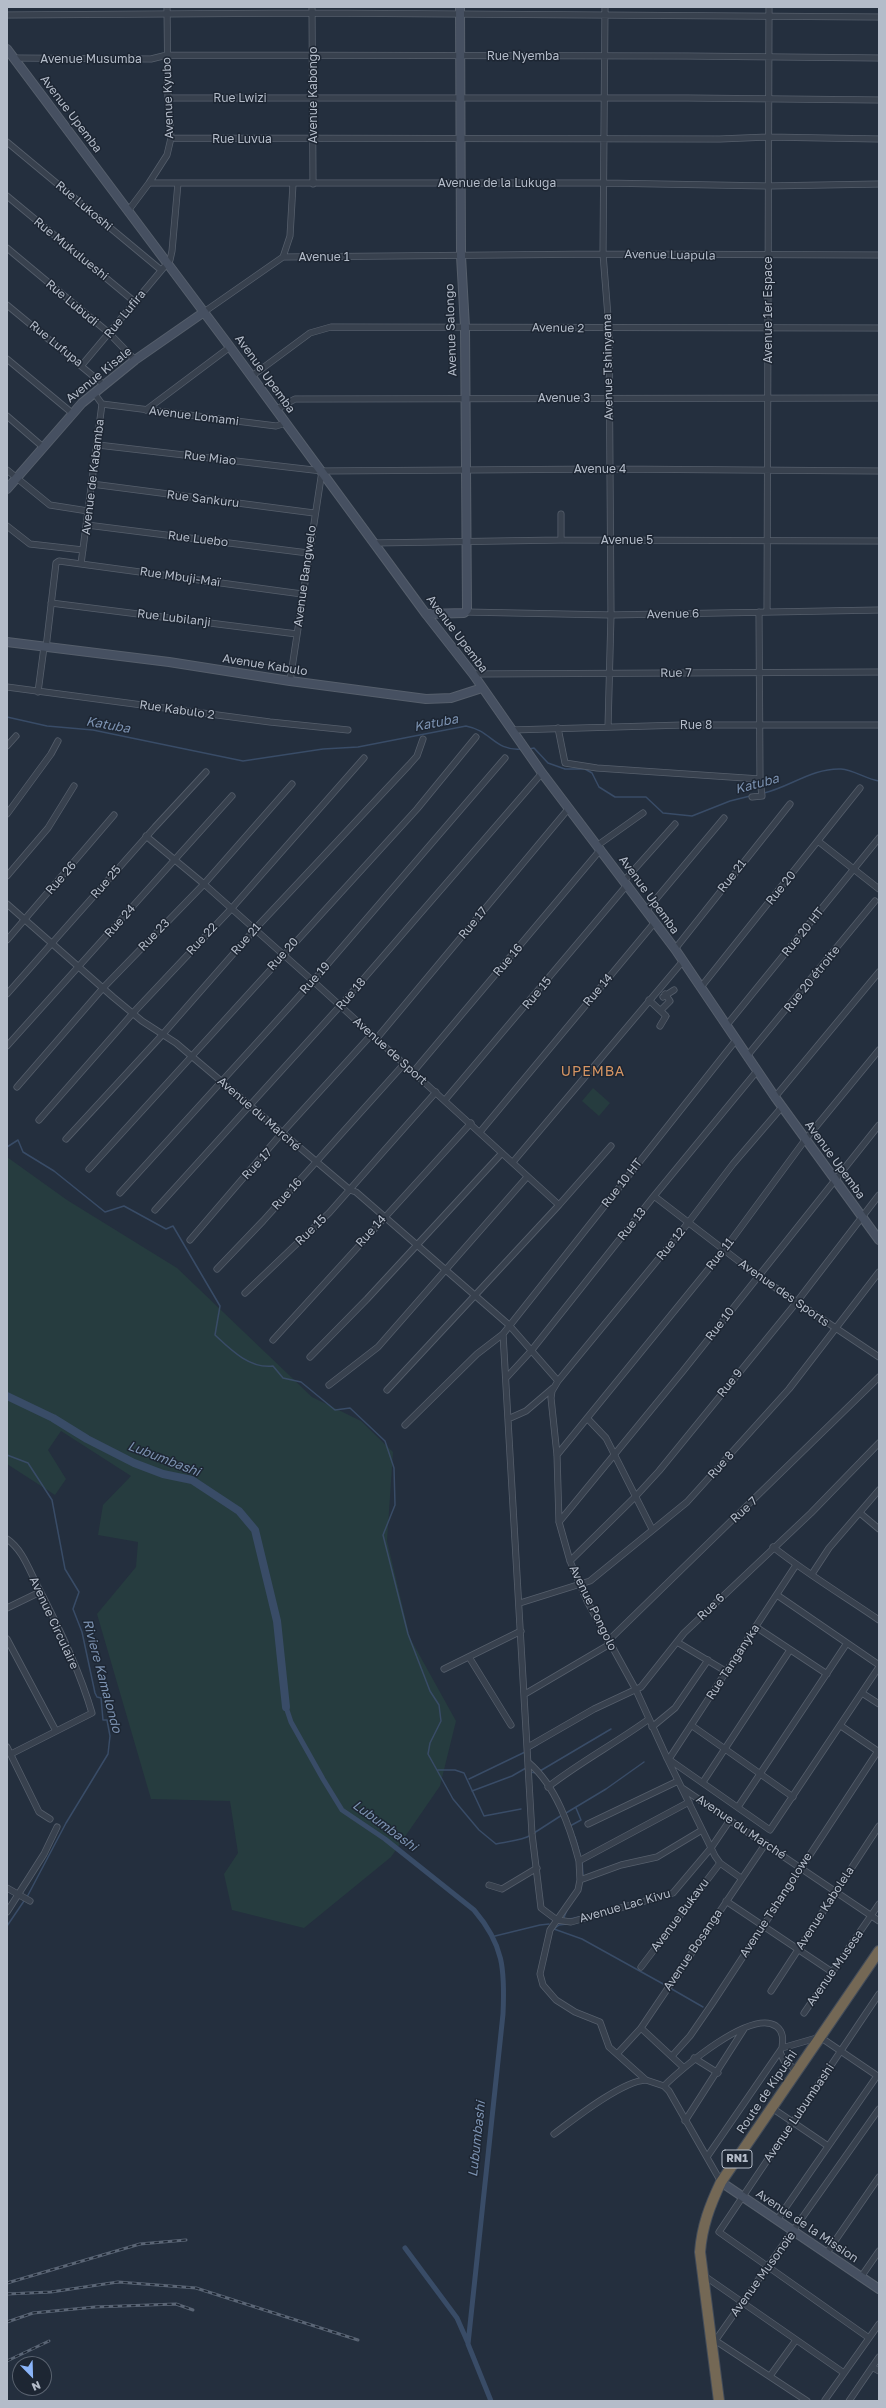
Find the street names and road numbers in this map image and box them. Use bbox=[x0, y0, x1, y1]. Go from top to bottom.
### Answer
street label: Avenue Kabongo bbox=[306, 47, 320, 143]
street label: Rue Nyemba bbox=[487, 49, 559, 63]
street label: Avenue Musumba bbox=[40, 52, 142, 66]
street label: Avenue Kyubo bbox=[159, 57, 177, 139]
street label: Avenue Upemba bbox=[37, 72, 105, 156]
street label: Rue Lwizi bbox=[213, 91, 267, 105]
street label: Rue Luvua bbox=[212, 132, 272, 146]
street label: Avenue de la Lukuga bbox=[438, 176, 556, 190]
street label: Rue Lukoshi bbox=[53, 178, 115, 234]
street label: Rue Mukulueshi bbox=[31, 215, 111, 283]
street label: Avenue Luapula bbox=[624, 247, 716, 263]
street label: Avenue 1 bbox=[298, 250, 350, 264]
street label: Avenue 1er Espace bbox=[761, 256, 775, 364]
street label: Rue Lubudi bbox=[43, 277, 101, 329]
street label: Avenue Salongo bbox=[442, 283, 460, 377]
street label: Rue Lufira bbox=[101, 287, 149, 341]
street label: Avenue Tshinyama bbox=[600, 314, 616, 420]
street label: Rue Lufupa bbox=[26, 318, 86, 370]
street label: Avenue 2 bbox=[532, 320, 584, 336]
street label: Avenue Upemba bbox=[232, 332, 298, 416]
street label: Avenue Kisale bbox=[63, 344, 135, 406]
street label: Avenue 3 bbox=[538, 391, 590, 405]
street label: Avenue Lomami bbox=[148, 403, 240, 429]
street label: Avenue de Kabamba bbox=[79, 418, 107, 536]
street label: Rue Miao bbox=[183, 448, 237, 468]
street label: Avenue 4 bbox=[574, 462, 626, 476]
street label: Rue Sankuru bbox=[166, 487, 240, 511]
street label: Avenue Bangwelo bbox=[291, 524, 319, 628]
street label: Rue Luebo bbox=[167, 528, 229, 550]
street label: Avenue 5 bbox=[601, 533, 653, 547]
street label: Rue Mbuji-Maï bbox=[139, 564, 221, 590]
street label: Avenue Upemba bbox=[423, 592, 491, 676]
street label: Rue Lubilanji bbox=[136, 606, 212, 630]
street label: Avenue 6 bbox=[647, 606, 699, 622]
street label: Avenue Kabulo bbox=[221, 651, 309, 679]
street label: Rue 7 bbox=[660, 666, 692, 680]
street label: Rue Kabulo 2 bbox=[139, 698, 215, 722]
street label: Rue 8 bbox=[680, 718, 712, 732]
street label: Avenue Upemba bbox=[616, 853, 682, 937]
street label: Rue 21 bbox=[715, 857, 749, 895]
street label: Rue 26 bbox=[43, 858, 79, 898]
street label: Rue 25 bbox=[88, 863, 124, 901]
street label: Rue 20 bbox=[763, 868, 799, 908]
street label: Rue 24 bbox=[101, 902, 139, 940]
street label: Rue 17 bbox=[455, 904, 491, 942]
street label: Rue 20 HT bbox=[779, 905, 827, 959]
street label: Rue 23 bbox=[135, 916, 173, 954]
street label: Rue 22 bbox=[183, 920, 221, 958]
street label: Rue 21 bbox=[228, 920, 264, 958]
street label: Rue 20 bbox=[264, 934, 302, 974]
street label: Rue 16 bbox=[490, 941, 526, 979]
street label: Rue 20 étroite bbox=[781, 943, 843, 1015]
street label: Rue 19 bbox=[297, 959, 333, 997]
street label: Rue 14 bbox=[580, 971, 616, 1009]
street label: Rue 15 bbox=[519, 974, 555, 1012]
street label: Rue 18 bbox=[333, 975, 369, 1013]
street label: Avenue de Sport bbox=[350, 1014, 430, 1088]
street label: Avenue du Marché bbox=[214, 1074, 304, 1154]
street label: Avenue Upemba bbox=[802, 1118, 868, 1202]
street label: Rue 17 bbox=[239, 1145, 275, 1183]
street label: Rue 10 HT bbox=[598, 1156, 646, 1210]
street label: Rue 16 bbox=[269, 1175, 305, 1213]
street label: Rue 13 bbox=[615, 1205, 649, 1243]
street label: Rue 15 bbox=[292, 1212, 330, 1248]
street label: Rue 14 bbox=[353, 1212, 389, 1250]
street label: Rue 12 bbox=[653, 1225, 689, 1263]
street label: Rue 11 bbox=[703, 1235, 737, 1273]
street label: Avenue des Sports bbox=[736, 1256, 832, 1330]
street label: Rue 10 bbox=[703, 1304, 737, 1344]
street label: Rue 9 bbox=[714, 1366, 746, 1400]
street label: Rue 8 bbox=[705, 1448, 737, 1482]
street label: Rue 7 bbox=[728, 1494, 760, 1526]
street label: Avenue Pongolo bbox=[566, 1563, 620, 1653]
street label: Avenue Circulaire bbox=[26, 1574, 82, 1672]
street label: Rue 6 bbox=[694, 1591, 728, 1623]
street label: Rue Tanganyka bbox=[703, 1622, 763, 1702]
street label: Avenue du Marché bbox=[693, 1792, 789, 1862]
street label: Avenue Tshangolowe bbox=[737, 1850, 815, 1960]
street label: Avenue Kabolela bbox=[793, 1864, 857, 1952]
street label: Avenue Bukavu bbox=[648, 1876, 712, 1954]
street label: Avenue Lac Kivu bbox=[578, 1886, 672, 1926]
street label: Avenue Bosanga bbox=[660, 1906, 726, 1994]
street label: Avenue Musesa bbox=[803, 1927, 867, 2009]
street label: Route de Kipushi bbox=[734, 2047, 800, 2137]
street label: Avenue Lubumbashi bbox=[761, 2061, 837, 2165]
road number: RN1 bbox=[722, 2150, 752, 2168]
street label: Avenue de la Mission bbox=[753, 2186, 861, 2266]
street label: Avenue Musonoïe bbox=[727, 2229, 799, 2319]

